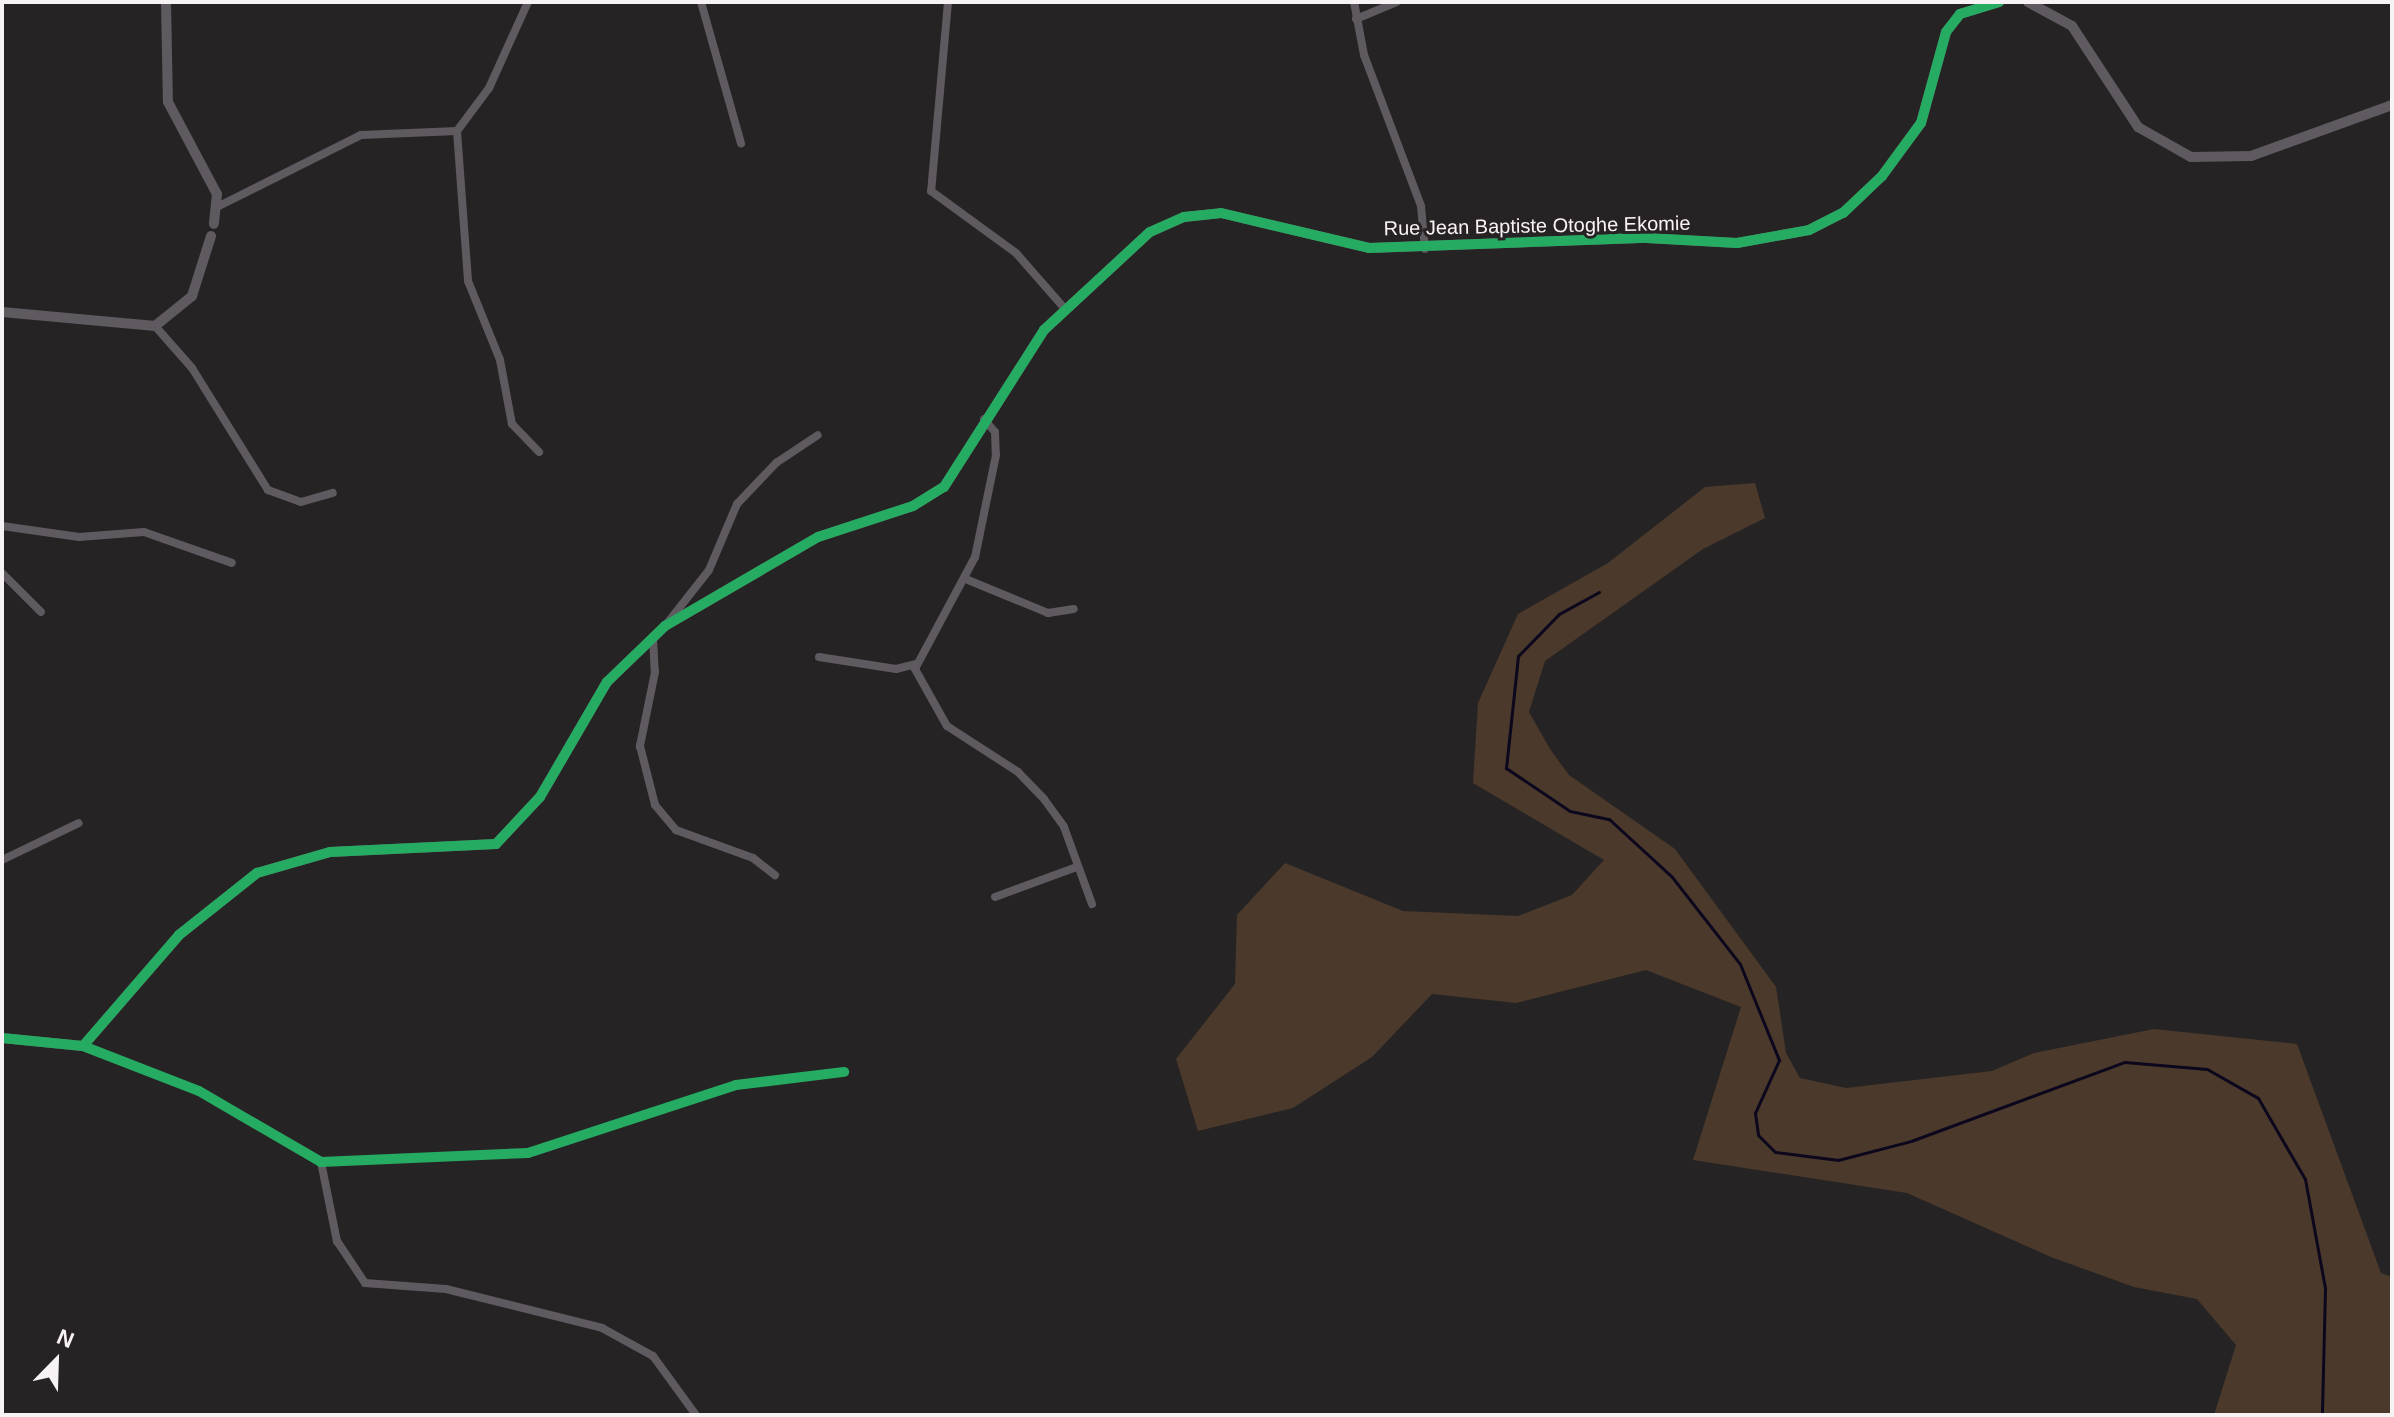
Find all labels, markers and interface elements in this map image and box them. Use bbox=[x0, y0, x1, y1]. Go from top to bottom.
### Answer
street label: Rue Jean Baptiste Otoghe Ekomie bbox=[1383, 211, 1691, 241]
north arrow bbox=[16, 1321, 96, 1401]
text: N bbox=[53, 1324, 78, 1353]

